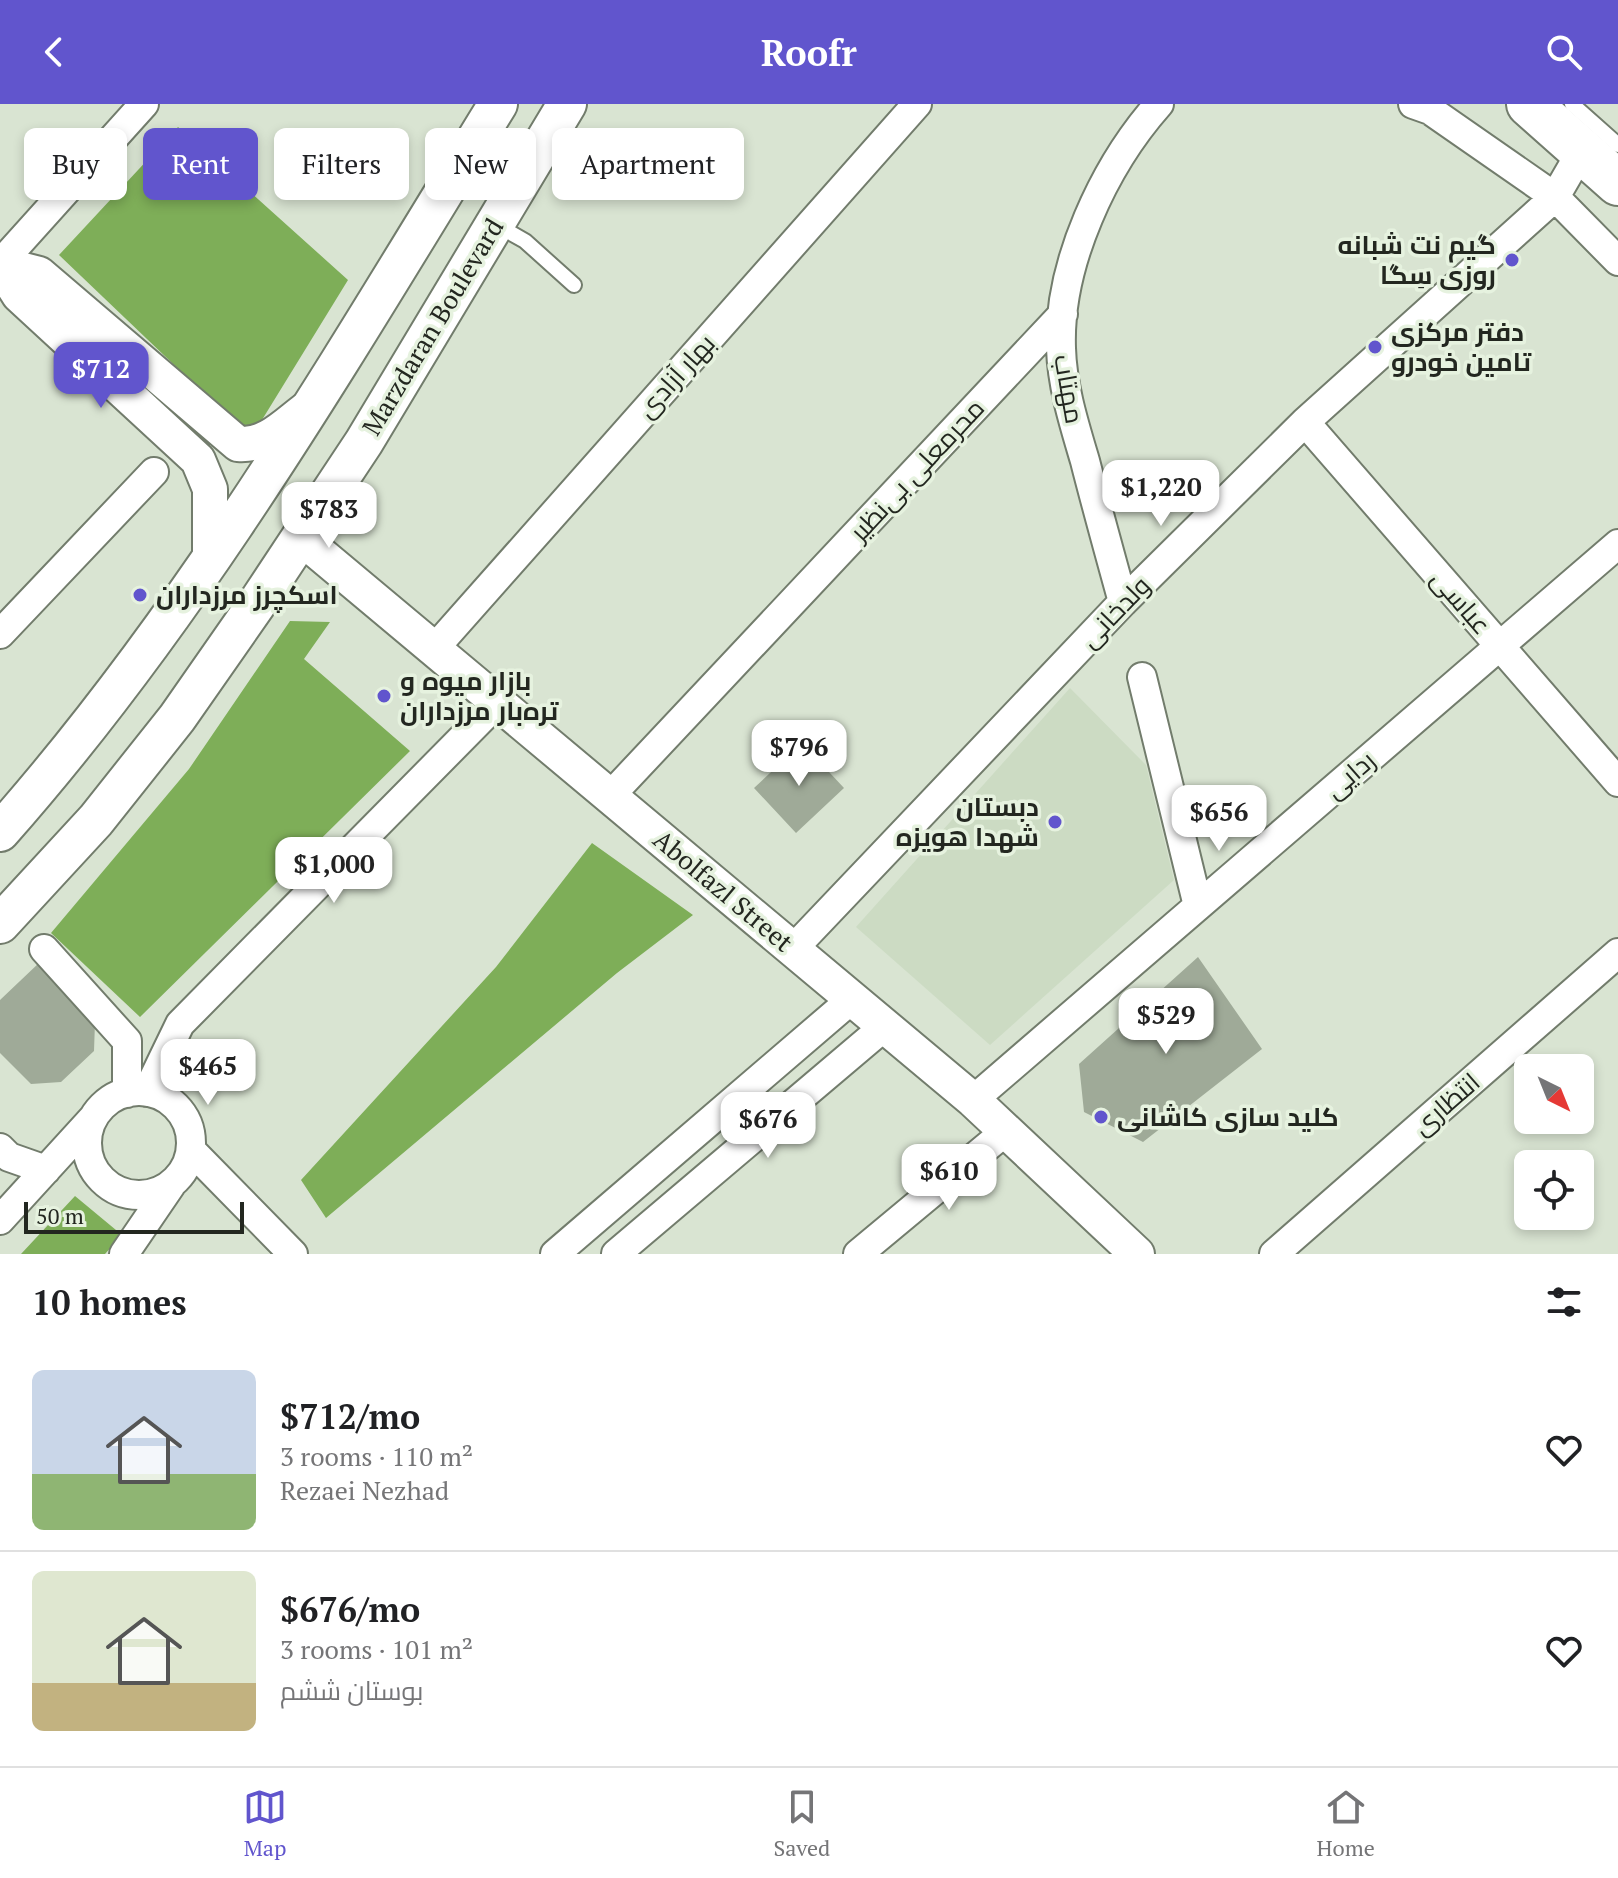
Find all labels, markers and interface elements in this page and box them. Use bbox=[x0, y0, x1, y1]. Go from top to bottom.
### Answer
text: Roofr bbox=[761, 29, 857, 76]
icon: back bbox=[32, 30, 76, 74]
icon: search bbox=[1542, 30, 1586, 74]
chip: Buy bbox=[24, 128, 127, 200]
chip: Rent bbox=[143, 128, 258, 200]
chip: Filters bbox=[274, 128, 409, 200]
chip: New bbox=[425, 128, 536, 200]
chip: Apartment bbox=[552, 128, 744, 200]
street label: Marzdaran Boulevard bbox=[354, 212, 510, 441]
place label: گیم نت شبانه روزی سِگا bbox=[1337, 227, 1496, 291]
marker: گیم نت شبانه روزی سِگا bbox=[1503, 251, 1521, 269]
place label: دفتر مرکزی تامین خودرو bbox=[1391, 314, 1531, 378]
street label: بهار آزادی bbox=[629, 326, 722, 424]
marker: دفتر مرکزی تامین خودرو bbox=[1366, 338, 1384, 356]
pin: $712 bbox=[54, 342, 148, 410]
text: $712 bbox=[72, 351, 130, 385]
street label: مهتاب bbox=[1047, 352, 1093, 426]
street label: محرمعلی بی‌نظیر bbox=[840, 391, 991, 549]
pin: $1,220 bbox=[1096, 460, 1226, 528]
text: $1,220 bbox=[1120, 469, 1202, 503]
pin: $783 bbox=[282, 482, 376, 550]
text: $783 bbox=[300, 491, 358, 525]
street label: عباسی bbox=[1424, 562, 1499, 641]
street label: ولدخانی bbox=[1072, 568, 1157, 655]
place label: اسکچرز مرزداران bbox=[156, 577, 338, 613]
marker: اسکچرز مرزداران bbox=[131, 586, 149, 604]
place label: بازار میوه و تره‌بار مرزداران bbox=[400, 663, 559, 727]
marker: بازار میوه و تره‌بار مرزداران bbox=[375, 687, 393, 705]
pin: $796 bbox=[752, 720, 846, 788]
text: $796 bbox=[770, 729, 828, 763]
street label: ردایی bbox=[1317, 743, 1382, 806]
pin: $656 bbox=[1172, 785, 1266, 853]
place label: دبستان شهدا هویزه bbox=[896, 789, 1039, 853]
text: $656 bbox=[1190, 794, 1248, 828]
marker: دبستان شهدا هویزه bbox=[1046, 813, 1064, 831]
street label: Abolfazl Street bbox=[647, 822, 801, 959]
pin: $1,000 bbox=[269, 837, 399, 905]
text: $1,000 bbox=[293, 846, 375, 880]
pin: $529 bbox=[1119, 988, 1213, 1056]
text: $529 bbox=[1137, 997, 1195, 1031]
pin: $465 bbox=[161, 1039, 255, 1107]
text: $465 bbox=[179, 1048, 237, 1082]
north arrow bbox=[1514, 1054, 1594, 1134]
map controls bbox=[1514, 1054, 1594, 1230]
street label: انتظاری bbox=[1404, 1065, 1486, 1142]
pin: $676 bbox=[721, 1092, 815, 1160]
place label: کلید سازی کاشانی bbox=[1117, 1099, 1339, 1133]
text: $676 bbox=[739, 1101, 797, 1135]
marker: کلید سازی کاشانی bbox=[1092, 1108, 1110, 1126]
pin: $610 bbox=[902, 1144, 996, 1212]
button: locate bbox=[1514, 1150, 1594, 1230]
text: $610 bbox=[920, 1153, 978, 1187]
scale bar bbox=[24, 1198, 244, 1234]
text: 50 m bbox=[36, 1201, 84, 1230]
text: 10 homes bbox=[32, 1280, 187, 1325]
icon: filters bbox=[1542, 1280, 1586, 1324]
text: $712/mo bbox=[280, 1394, 420, 1439]
icon: home bbox=[96, 1402, 192, 1498]
icon: heart bbox=[1542, 1428, 1586, 1472]
text: 3 rooms · 110 m² bbox=[280, 1439, 473, 1473]
text: Rezaei Nezhad bbox=[280, 1473, 449, 1507]
text: $676/mo bbox=[280, 1587, 420, 1632]
icon: home bbox=[96, 1603, 192, 1699]
icon: heart bbox=[1542, 1629, 1586, 1673]
text: 3 rooms · 101 m² bbox=[280, 1632, 473, 1666]
text: بوستان ششم bbox=[280, 1673, 423, 1707]
tab: Map bbox=[243, 1785, 287, 1862]
tab: Saved bbox=[773, 1785, 830, 1862]
tab: Home bbox=[1317, 1785, 1375, 1862]

